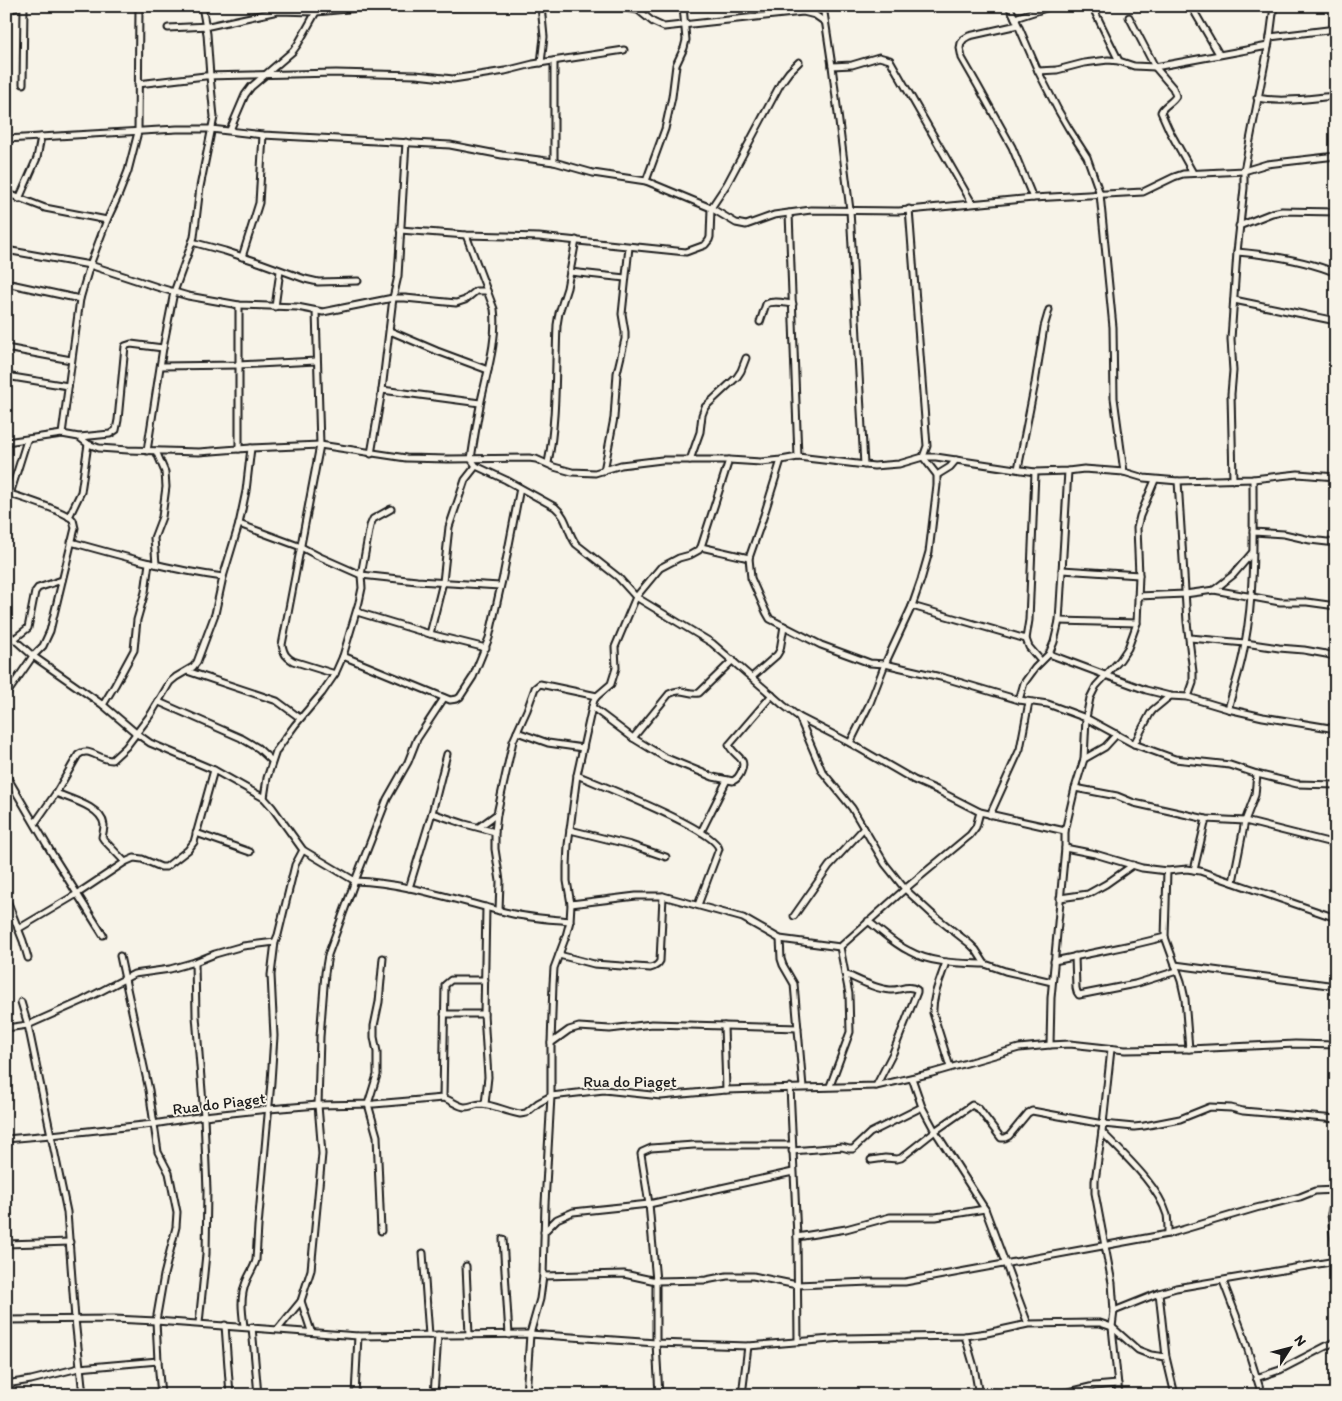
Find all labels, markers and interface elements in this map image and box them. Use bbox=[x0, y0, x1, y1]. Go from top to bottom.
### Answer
street label: Rua do Piaget bbox=[583, 1072, 677, 1091]
street label: Rua do Piaget bbox=[171, 1088, 267, 1119]
north arrow bbox=[1264, 1324, 1314, 1374]
text: N bbox=[1290, 1332, 1310, 1349]

